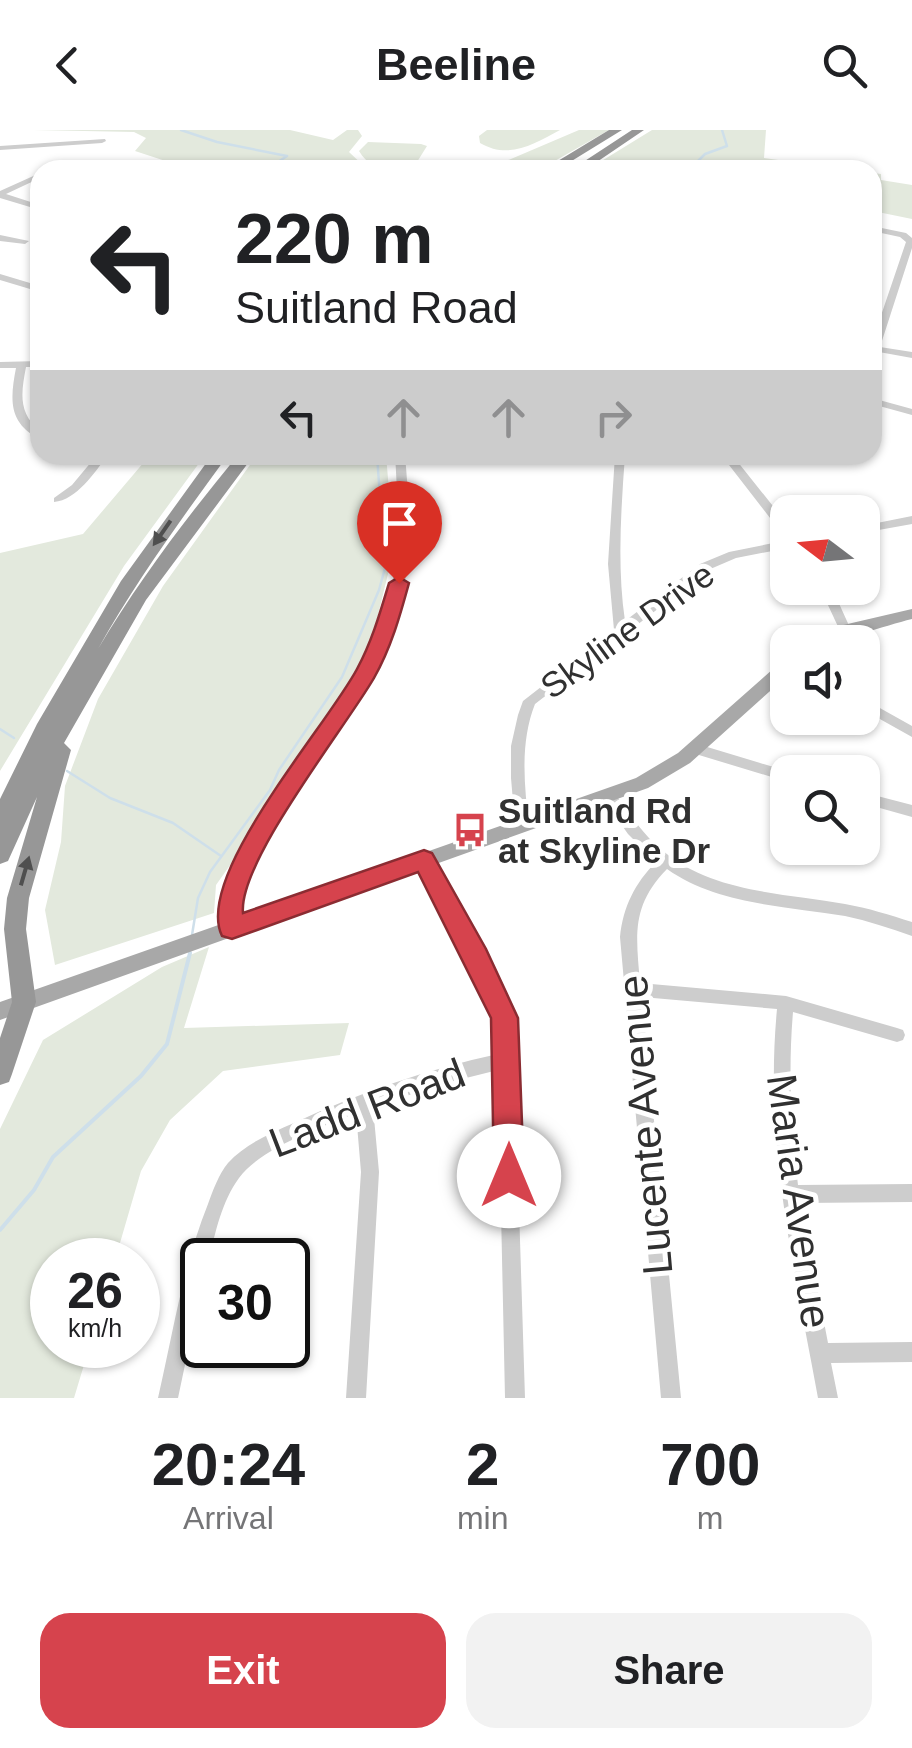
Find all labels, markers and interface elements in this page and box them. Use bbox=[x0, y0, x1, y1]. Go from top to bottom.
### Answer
icon: back bbox=[40, 38, 95, 93]
icon: search bbox=[817, 38, 872, 93]
text: Beeline bbox=[376, 39, 536, 90]
icon: left bbox=[70, 200, 200, 330]
text: 220 m bbox=[235, 200, 433, 278]
text: Suitland Road bbox=[235, 282, 518, 333]
icon: left bbox=[271, 390, 326, 445]
icon: ahead bbox=[376, 390, 431, 445]
icon: ahead bbox=[481, 390, 536, 445]
icon: right bbox=[586, 390, 641, 445]
pin bbox=[357, 481, 442, 584]
north arrow bbox=[770, 495, 880, 605]
map controls bbox=[770, 495, 880, 865]
icon: arrive bbox=[372, 496, 427, 551]
one-way arrow bbox=[153, 520, 172, 546]
street label: Skyline Drive bbox=[533, 554, 721, 706]
button: sound bbox=[770, 625, 880, 735]
button: search bbox=[770, 755, 880, 865]
place label: Suitland Rd at Skyline Dr bbox=[498, 791, 710, 870]
bus stop icon: Suitland Rd at Skyline Dr bbox=[451, 811, 489, 849]
one-way arrow bbox=[18, 856, 33, 886]
street label: Lucente Avenue bbox=[608, 973, 682, 1277]
street label: Ladd Road bbox=[263, 1049, 471, 1167]
street label: Maria Avenue bbox=[758, 1071, 840, 1331]
position arrow bbox=[457, 1124, 561, 1228]
speed limit sign: 30 bbox=[180, 1238, 310, 1368]
text: 26 bbox=[67, 1263, 123, 1319]
text: km/h bbox=[68, 1314, 122, 1342]
text: 20:24 bbox=[152, 1431, 305, 1498]
text: 2 bbox=[466, 1431, 499, 1498]
text: 700 bbox=[660, 1431, 760, 1498]
text: Arrival bbox=[183, 1500, 274, 1536]
text: min bbox=[457, 1500, 508, 1536]
text: m bbox=[697, 1500, 724, 1536]
button: Exit bbox=[40, 1613, 446, 1728]
button: Share bbox=[466, 1613, 872, 1728]

